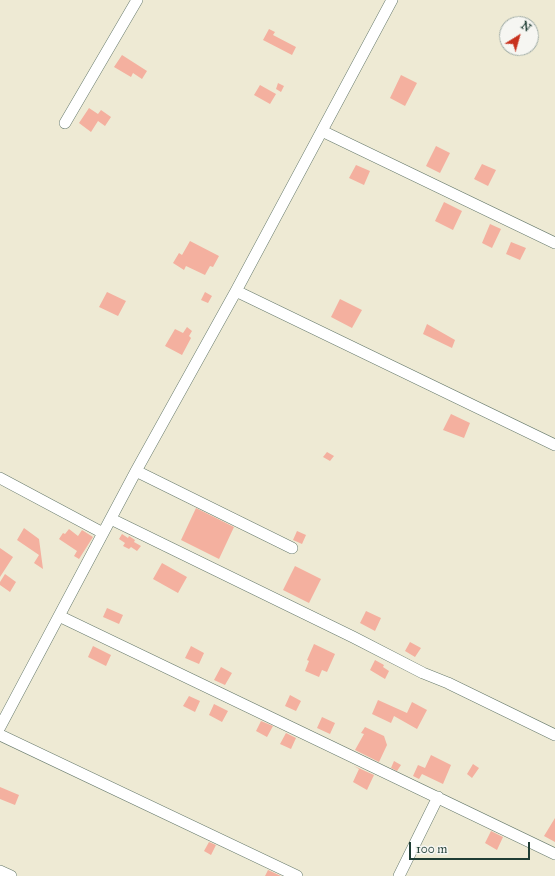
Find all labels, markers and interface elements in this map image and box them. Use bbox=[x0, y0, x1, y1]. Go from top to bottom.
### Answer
north arrow bbox=[499, 16, 539, 56]
text: N bbox=[518, 19, 534, 35]
scale bar bbox=[411, 834, 532, 860]
text: 100 m bbox=[416, 842, 447, 856]

